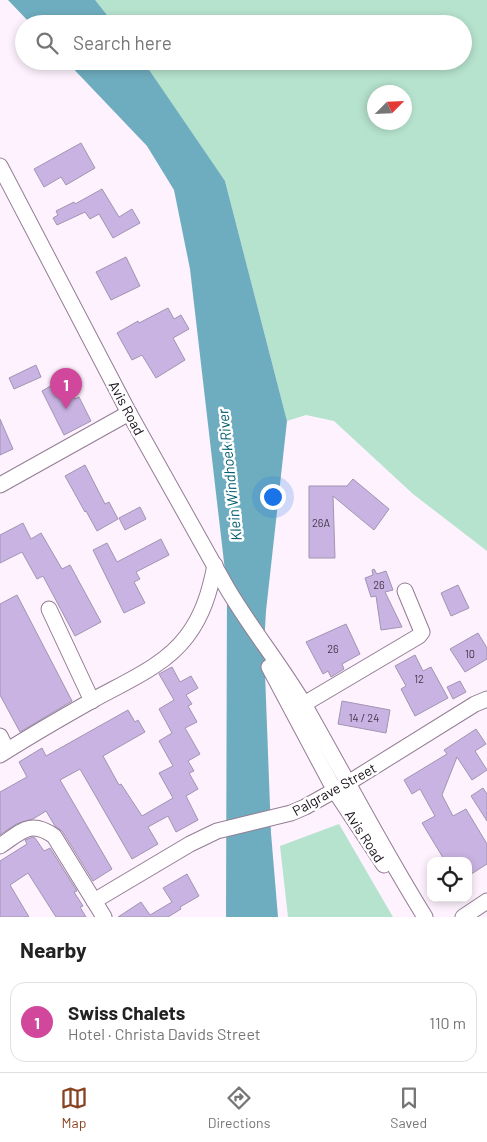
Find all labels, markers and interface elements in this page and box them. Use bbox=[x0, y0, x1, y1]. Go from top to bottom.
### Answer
search box bbox=[15, 15, 472, 70]
icon: search bbox=[33, 29, 61, 57]
text: Search here bbox=[73, 31, 172, 54]
north arrow bbox=[367, 85, 412, 130]
pin: 1 bbox=[50, 368, 82, 409]
street label: Avis Road bbox=[106, 378, 148, 438]
water label: Klein Windhoek River bbox=[213, 407, 245, 542]
your location bbox=[260, 484, 286, 510]
house number: 26A bbox=[312, 516, 330, 529]
house number: 26 bbox=[373, 578, 385, 591]
house number: 26 bbox=[327, 642, 339, 655]
house number: 10 bbox=[465, 647, 475, 660]
house number: 12 bbox=[414, 672, 424, 685]
house number: 14 / 24 bbox=[349, 711, 379, 724]
street label: Palgrave Street bbox=[289, 759, 379, 819]
street label: Avis Road bbox=[342, 807, 388, 865]
map controls bbox=[427, 857, 472, 902]
button: locate bbox=[427, 857, 472, 902]
text: Nearby bbox=[20, 937, 86, 962]
text: Swiss Chalets bbox=[68, 1001, 185, 1024]
text: 1 bbox=[34, 1013, 40, 1032]
text: 110 m bbox=[429, 1013, 466, 1032]
text: Hotel · Christa Davids Street bbox=[68, 1024, 261, 1043]
tab: Map bbox=[60, 1084, 88, 1131]
tab: Directions bbox=[208, 1084, 270, 1131]
tab: Saved bbox=[390, 1084, 427, 1131]

